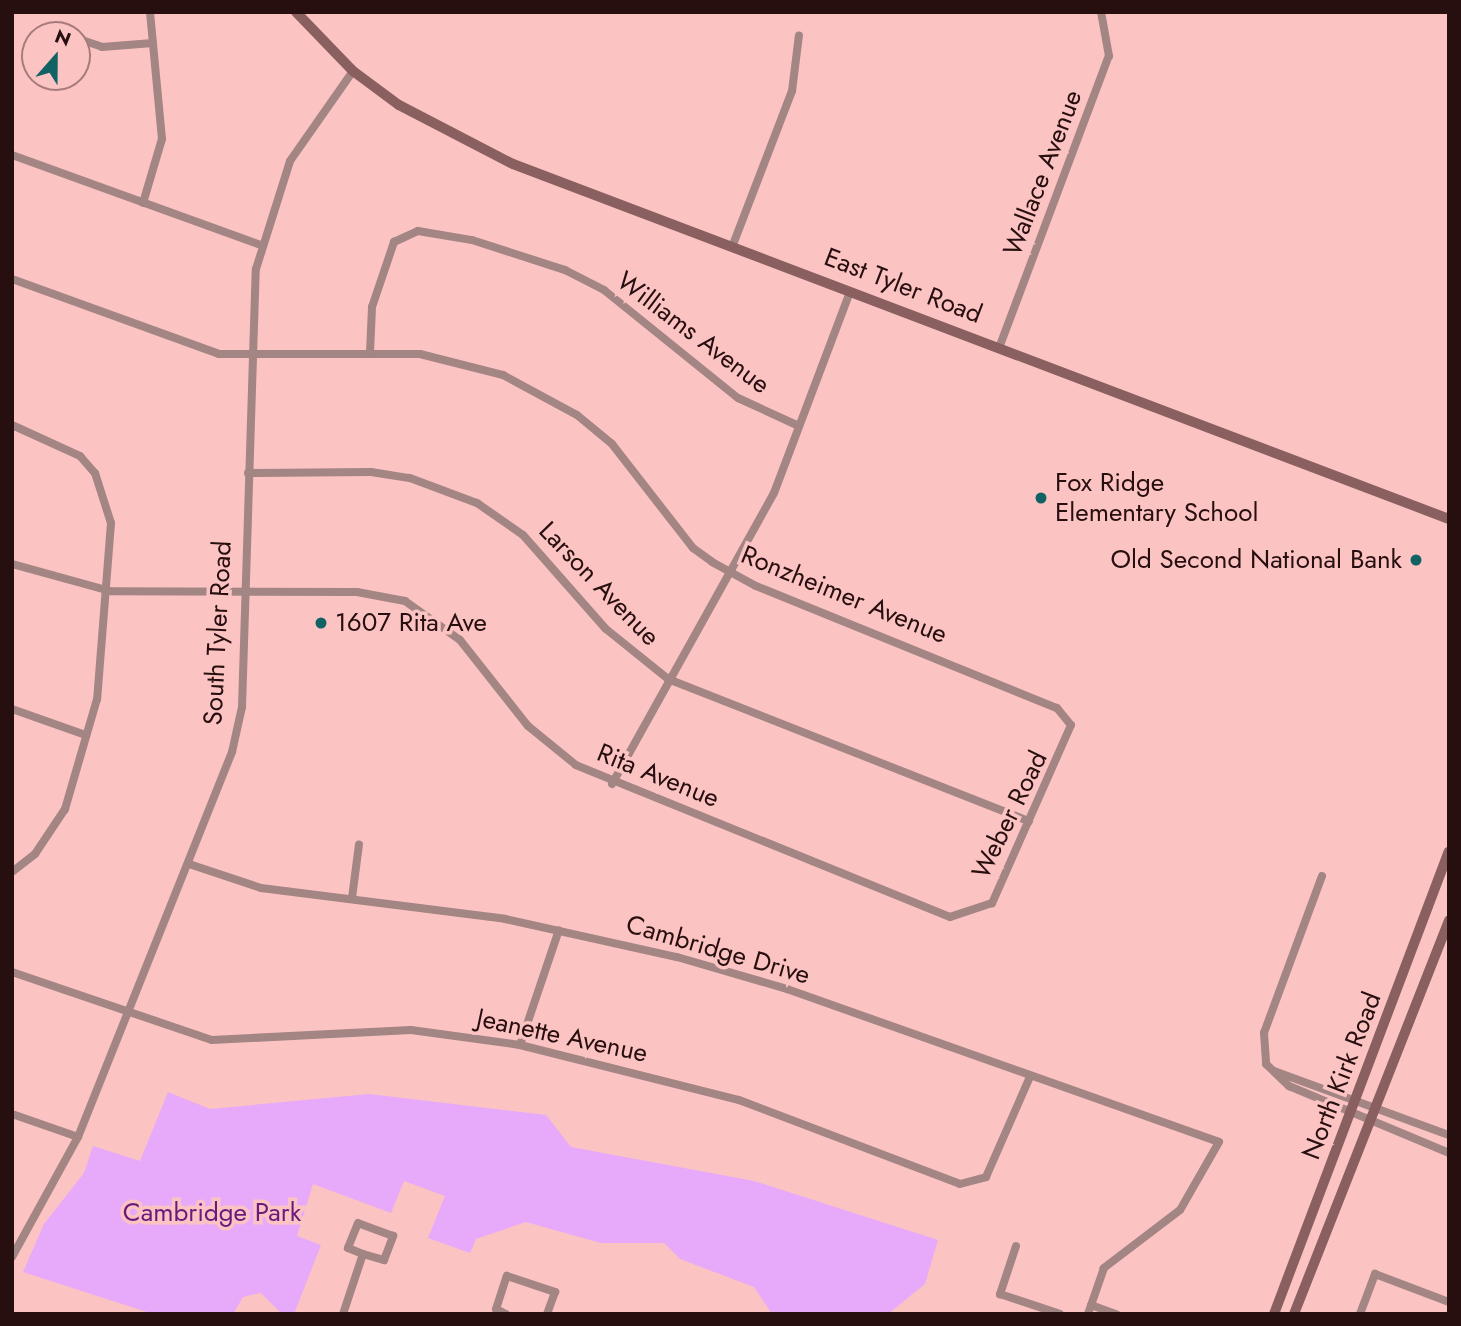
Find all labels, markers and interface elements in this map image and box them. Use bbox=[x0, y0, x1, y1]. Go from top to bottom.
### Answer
north arrow bbox=[21, 21, 91, 91]
text: N bbox=[51, 22, 75, 53]
street label: Wallace Avenue bbox=[997, 86, 1089, 260]
street label: East Tyler Road bbox=[820, 242, 986, 330]
street label: Williams Avenue bbox=[610, 265, 776, 401]
place label: Fox Ridge Elementary School bbox=[1055, 467, 1258, 528]
marker: Fox Ridge Elementary School bbox=[1033, 490, 1049, 506]
street label: Larson Avenue bbox=[532, 516, 666, 652]
street label: Ronzheimer Avenue bbox=[736, 539, 952, 651]
street label: South Tyler Road bbox=[198, 540, 238, 726]
place label: Old Second National Bank bbox=[1110, 544, 1402, 576]
marker: Old Second National Bank bbox=[1408, 552, 1424, 568]
place label: 1607 Rita Ave bbox=[335, 607, 487, 639]
marker: 1607 Rita Ave bbox=[313, 615, 329, 631]
street label: Rita Avenue bbox=[592, 737, 724, 815]
street label: Weber Road bbox=[966, 746, 1054, 884]
street label: Cambridge Drive bbox=[623, 909, 813, 991]
street label: North Kirk Road bbox=[1296, 988, 1388, 1164]
street label: Jeanette Avenue bbox=[474, 1003, 650, 1069]
park label: Cambridge Park bbox=[123, 1197, 301, 1229]

